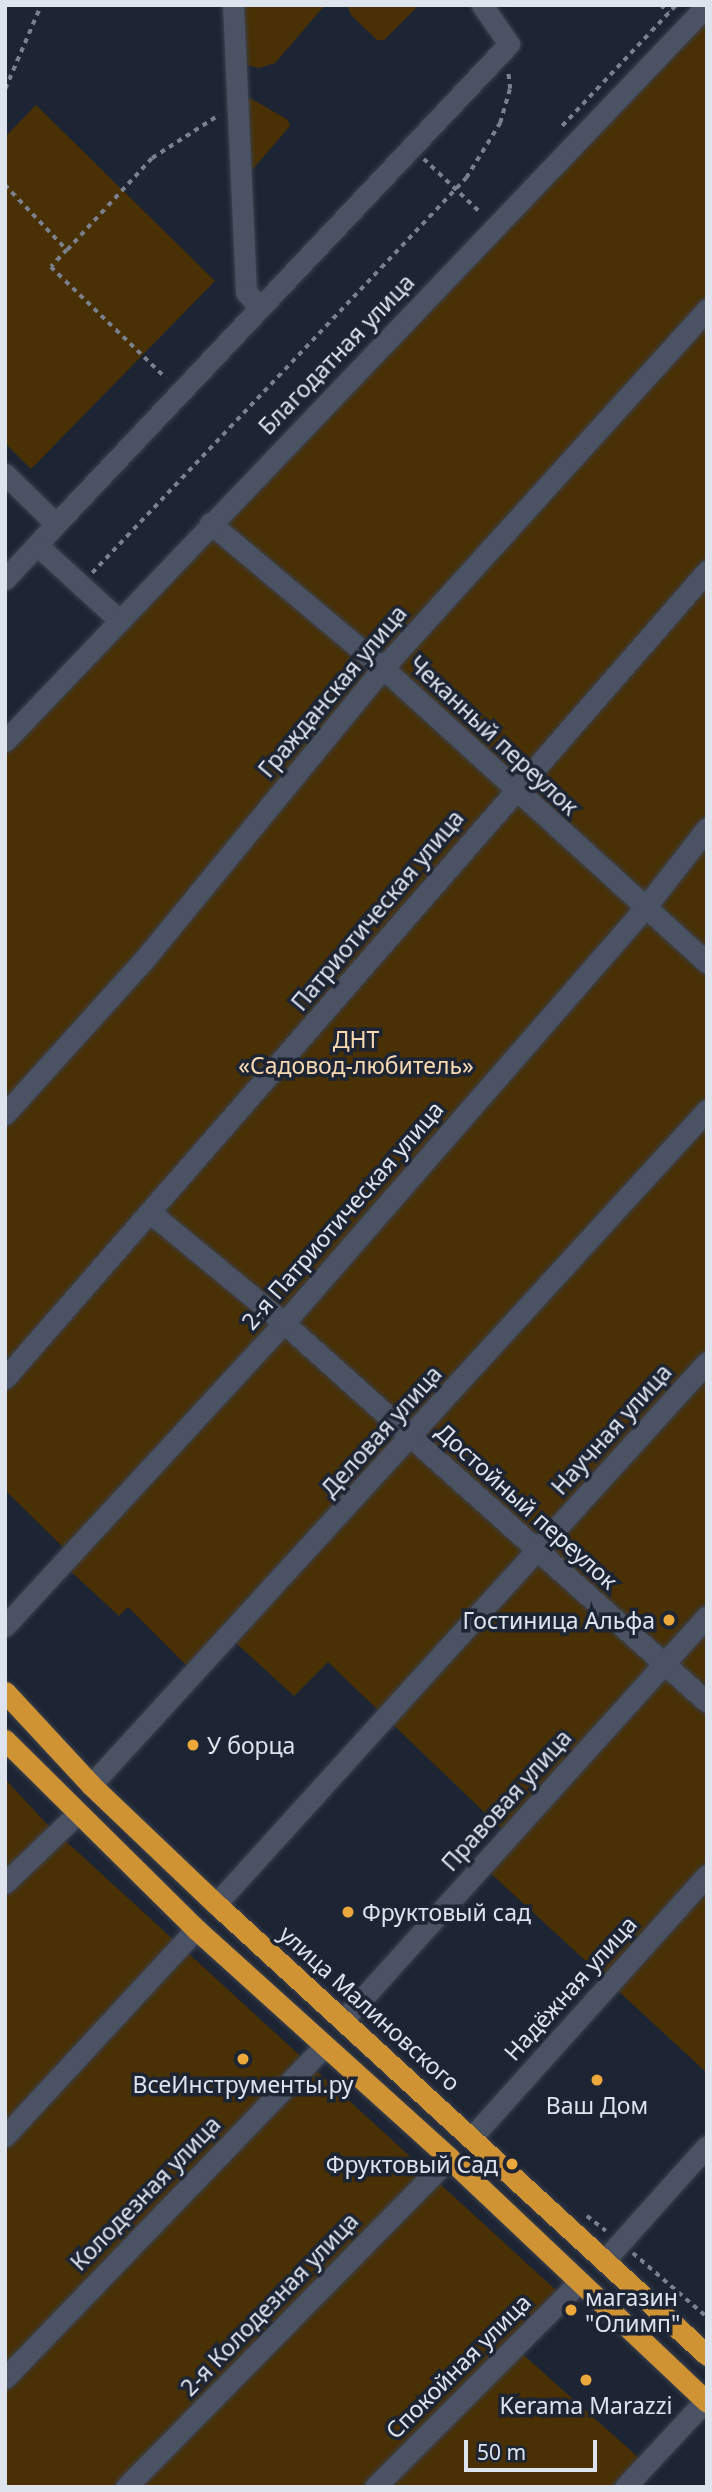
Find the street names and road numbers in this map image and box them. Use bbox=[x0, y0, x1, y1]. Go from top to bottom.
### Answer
street label: Благодатная улица bbox=[252, 268, 420, 440]
street label: Гражданская улица bbox=[252, 599, 412, 783]
street label: Чеканный переулок bbox=[404, 649, 584, 821]
street label: Патриотическая улица bbox=[285, 804, 469, 1016]
street label: 2-я Патриотическая улица bbox=[235, 1095, 449, 1335]
street label: Научная улица bbox=[545, 1358, 677, 1500]
street label: Деловая улица bbox=[315, 1360, 447, 1502]
street label: Достойный переулок bbox=[431, 1417, 623, 1595]
street label: Правовая улица bbox=[435, 1724, 577, 1876]
street label: Надёжная улица bbox=[498, 1910, 642, 2066]
street label: улица Малиновского bbox=[274, 1920, 466, 2096]
street label: Колодезная улица bbox=[64, 2110, 226, 2276]
street label: 2-я Колодезная улица bbox=[174, 2207, 364, 2401]
street label: Спокойная улица bbox=[380, 2288, 536, 2444]

